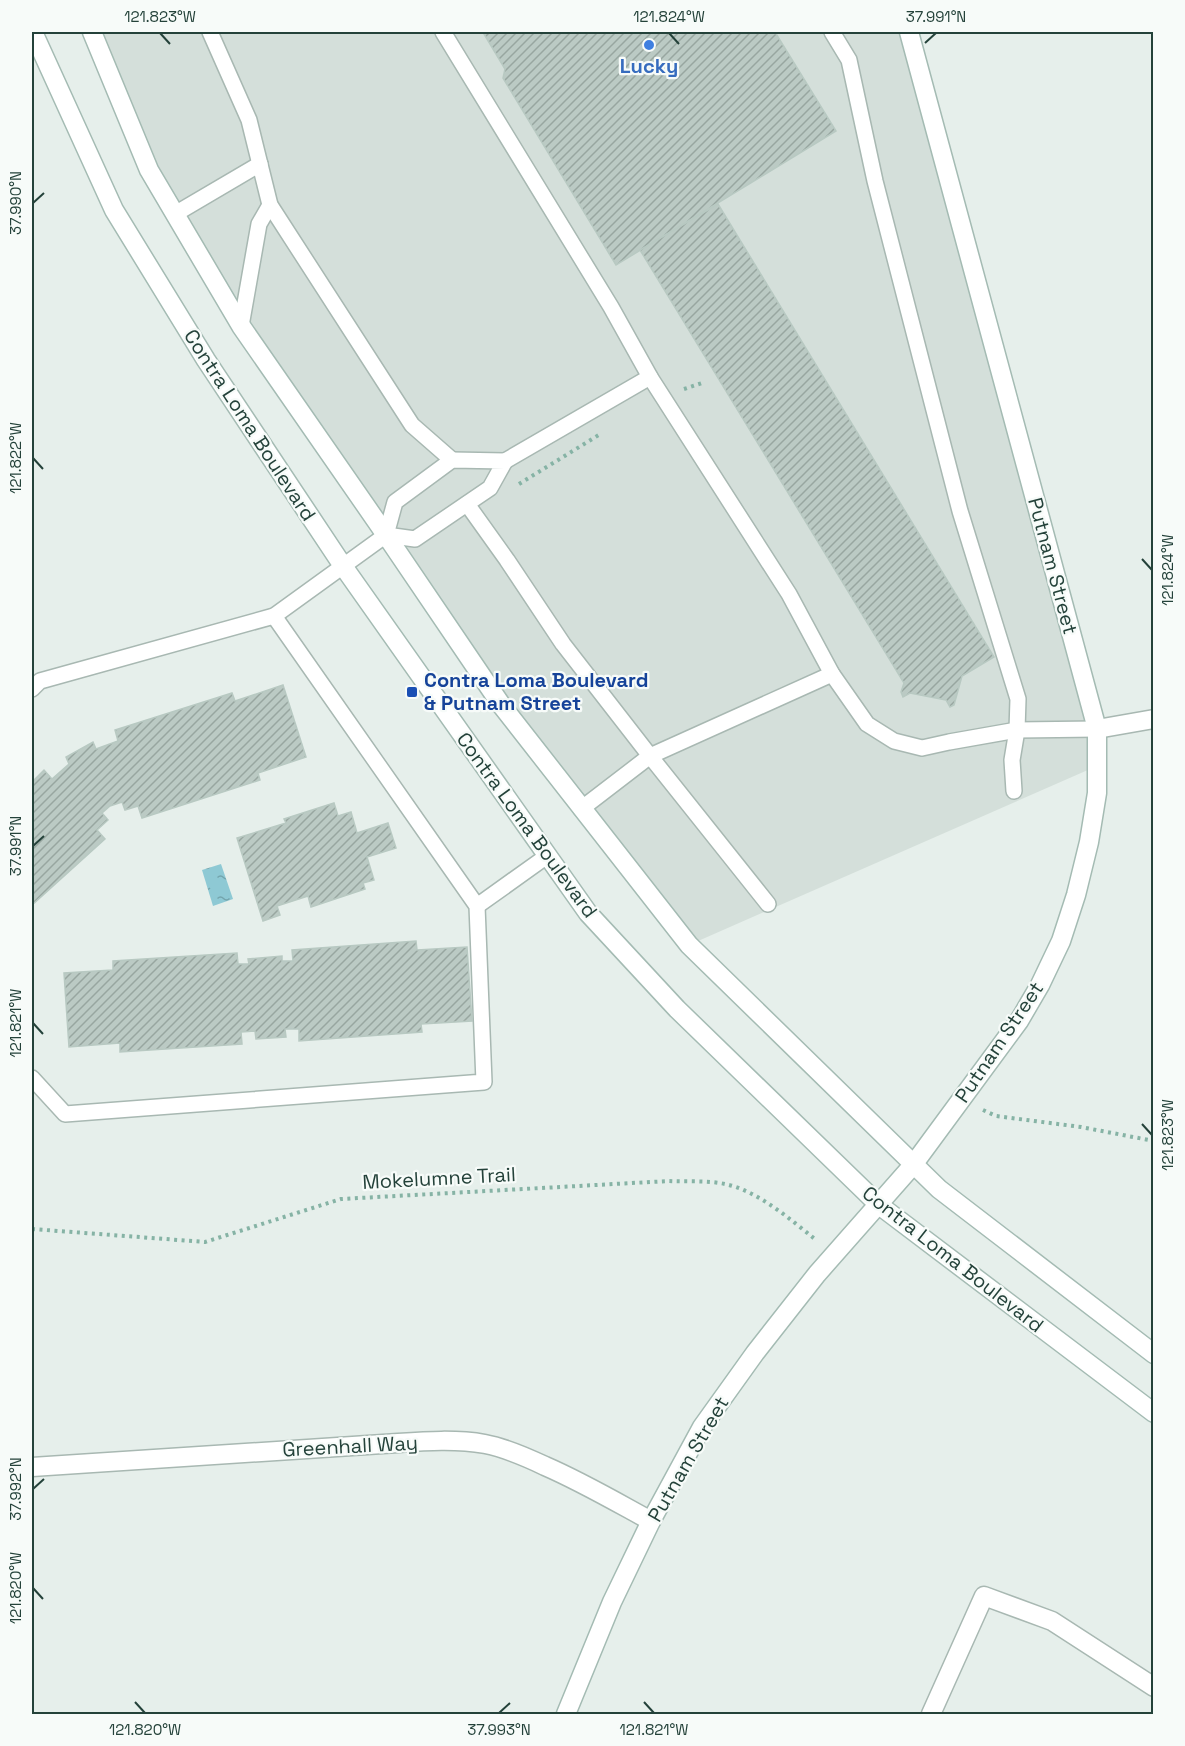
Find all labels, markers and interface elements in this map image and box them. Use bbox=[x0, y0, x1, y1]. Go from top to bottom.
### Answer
text: 121.823°W bbox=[124, 7, 196, 26]
text: 121.824°W bbox=[633, 7, 705, 26]
text: 37.991°N bbox=[906, 7, 966, 26]
marker: Lucky bbox=[642, 38, 656, 52]
place label: Lucky bbox=[620, 53, 678, 79]
text: 37.990°N bbox=[6, 171, 25, 235]
street label: Contra Loma Boulevard bbox=[178, 324, 322, 526]
text: 121.822°W bbox=[6, 422, 25, 494]
street label: Putnam Street bbox=[1022, 495, 1084, 637]
text: 121.824°W bbox=[1158, 534, 1177, 606]
place label: Contra Loma Boulevard & Putnam Street bbox=[424, 667, 648, 716]
marker: Contra Loma Boulevard & Putnam Street bbox=[405, 685, 419, 699]
street label: Contra Loma Boulevard bbox=[451, 727, 603, 923]
text: 37.991°N bbox=[6, 816, 25, 876]
street label: Putnam Street bbox=[949, 976, 1049, 1108]
text: 121.821°W bbox=[6, 989, 25, 1057]
text: 121.823°W bbox=[1158, 1099, 1177, 1171]
street label: Mokelumne Trail bbox=[362, 1161, 516, 1195]
street label: Contra Loma Boulevard bbox=[857, 1180, 1049, 1338]
street label: Putnam Street bbox=[642, 1392, 734, 1526]
street label: Greenhall Way bbox=[282, 1429, 418, 1463]
text: 37.992°N bbox=[6, 1457, 25, 1521]
text: 121.820°W bbox=[6, 1552, 25, 1624]
text: 121.820°W bbox=[109, 1720, 181, 1739]
text: 37.993°N bbox=[467, 1720, 531, 1739]
text: 121.821°W bbox=[620, 1720, 688, 1739]

